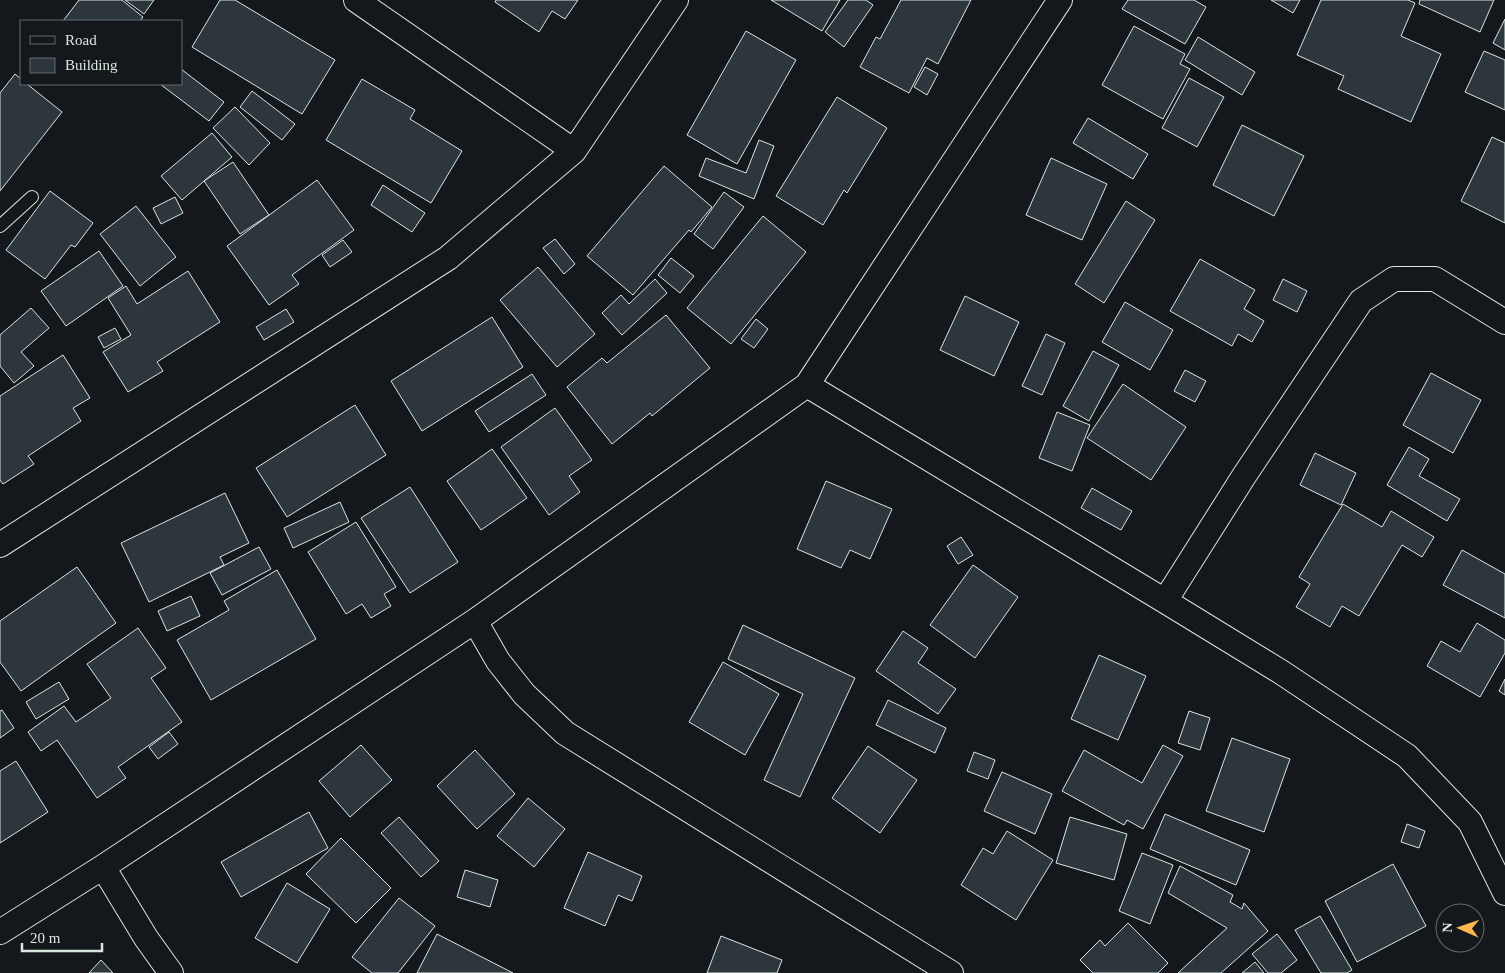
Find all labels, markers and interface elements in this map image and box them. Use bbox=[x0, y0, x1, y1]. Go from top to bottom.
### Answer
legend bbox=[20, 20, 182, 85]
text: Road bbox=[65, 32, 97, 48]
text: Building bbox=[65, 57, 118, 73]
north arrow bbox=[1435, 903, 1485, 953]
scale bar bbox=[22, 920, 102, 952]
text: N bbox=[1440, 922, 1455, 933]
text: 20 m bbox=[30, 930, 61, 946]

